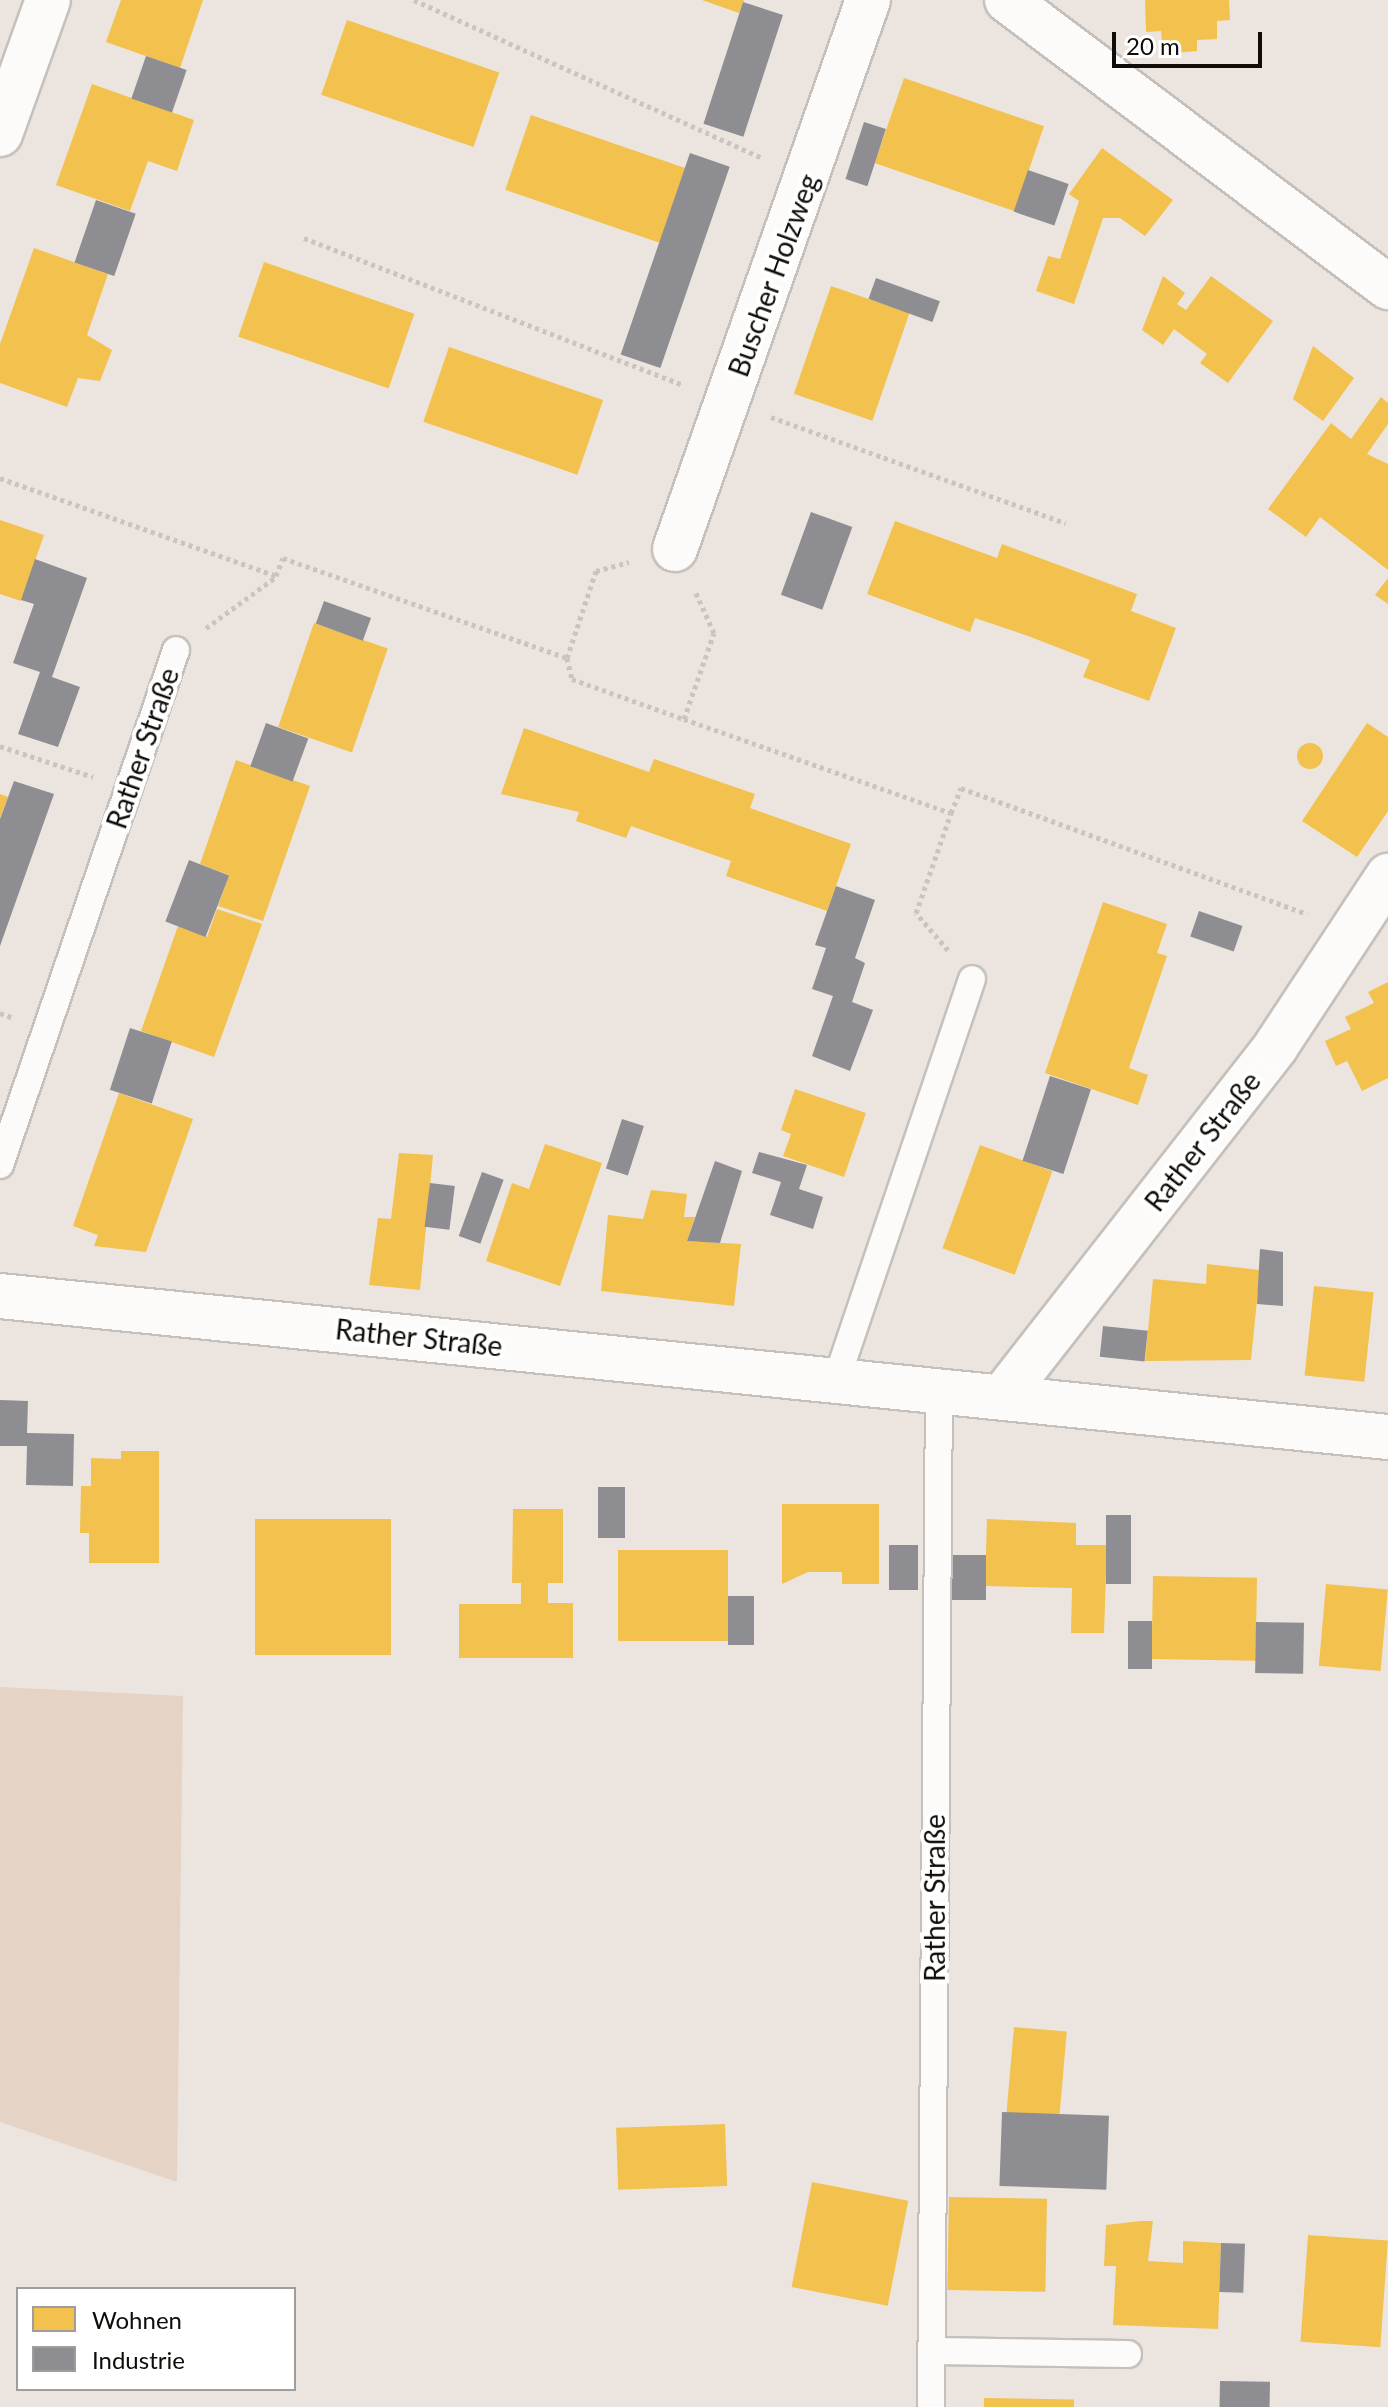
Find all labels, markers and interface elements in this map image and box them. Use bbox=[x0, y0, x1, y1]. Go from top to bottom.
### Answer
scale bar bbox=[1116, 16, 1266, 66]
text: 20 m bbox=[1126, 31, 1180, 60]
street label: Buscher Holzweg bbox=[721, 169, 825, 381]
street label: Rather Straße bbox=[99, 663, 185, 833]
street label: Rather Straße bbox=[1137, 1064, 1267, 1218]
street label: Rather Straße bbox=[334, 1311, 504, 1363]
street label: Rather Straße bbox=[917, 1814, 951, 1982]
legend bbox=[16, 2287, 296, 2391]
text: Wohnen bbox=[92, 2305, 182, 2334]
text: Industrie bbox=[92, 2345, 185, 2374]

